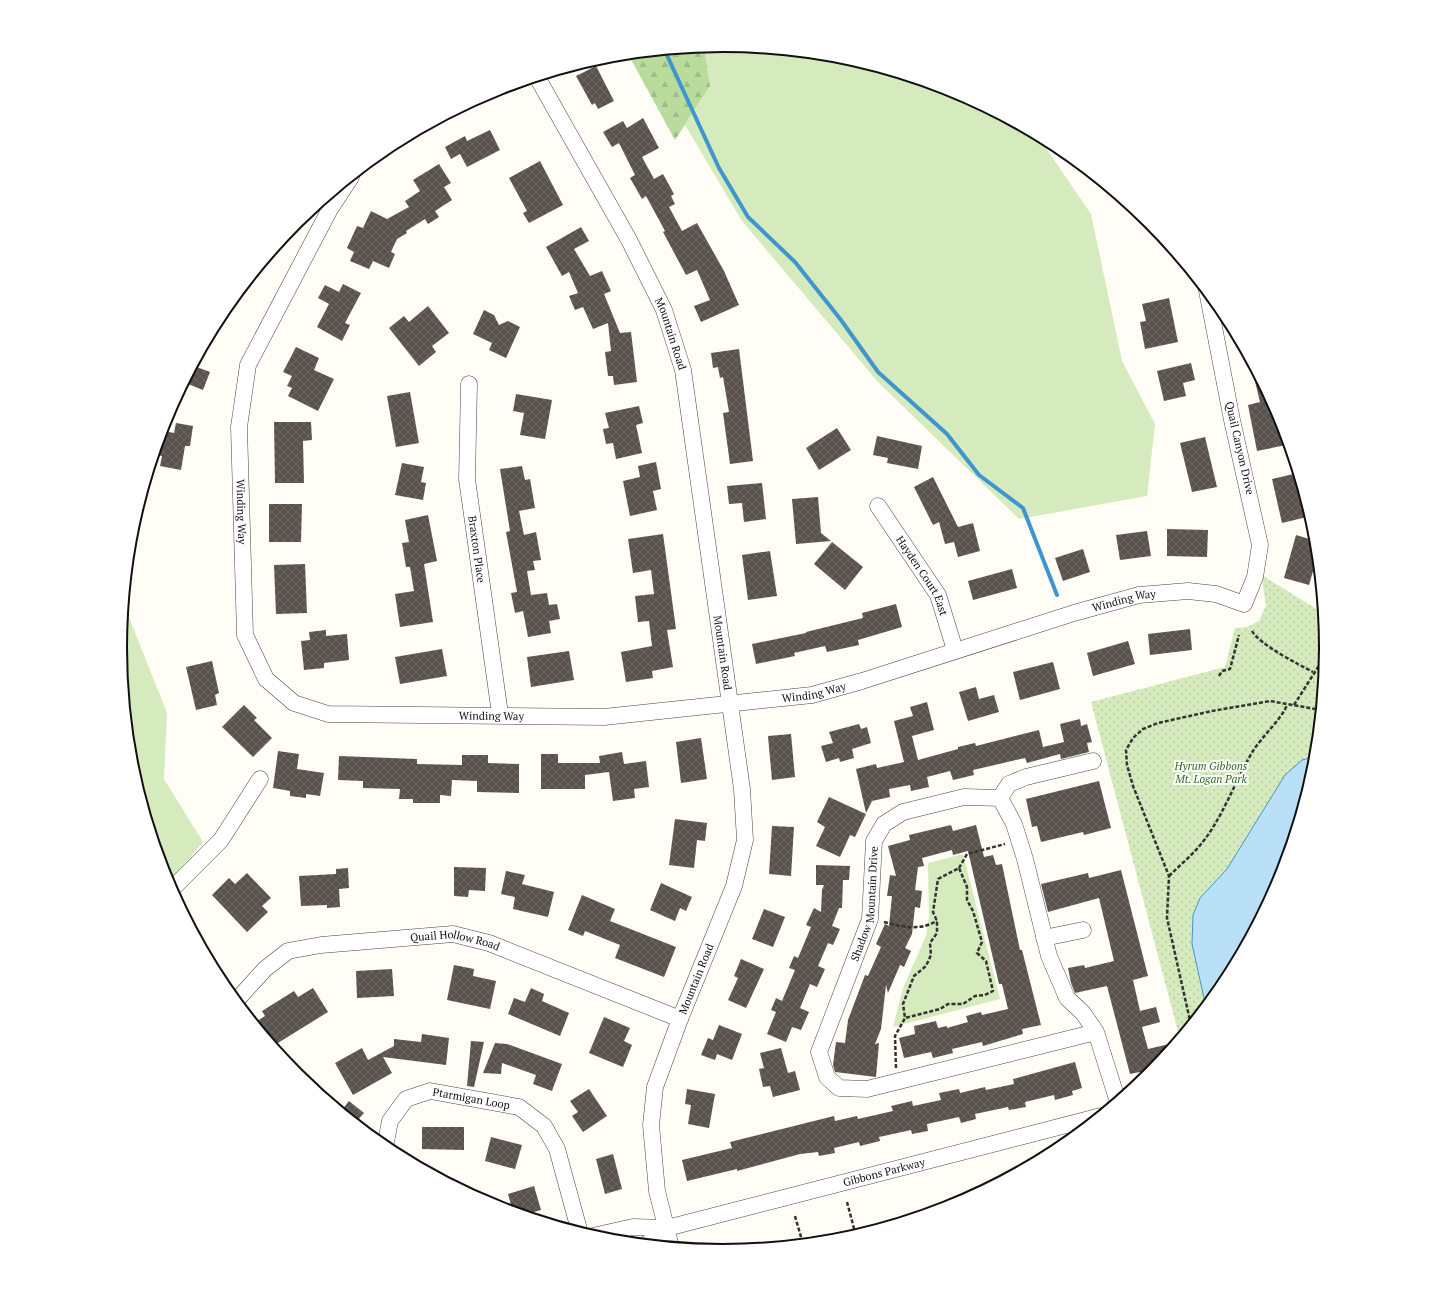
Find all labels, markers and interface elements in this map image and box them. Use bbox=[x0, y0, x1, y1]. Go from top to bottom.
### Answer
street label: Mountain Road bbox=[652, 295, 689, 371]
street label: Quail Canyon Drive bbox=[1222, 400, 1258, 496]
street label: Winding Way bbox=[234, 479, 249, 545]
street label: Braxton Place bbox=[465, 515, 489, 584]
street label: Hayden Court East bbox=[893, 533, 951, 617]
street label: Winding Way bbox=[1090, 587, 1157, 615]
street label: Mountain Road bbox=[711, 615, 735, 691]
street label: Winding Way bbox=[781, 679, 848, 705]
street label: Winding Way bbox=[459, 708, 525, 723]
park label: Hyrum Gibbons Mt. Logan Park bbox=[1174, 759, 1248, 786]
street label: Shadow Mountain Drive bbox=[847, 845, 881, 963]
street label: Quail Hollow Road bbox=[410, 927, 502, 954]
street label: Mountain Road bbox=[675, 942, 717, 1016]
street label: Ptarmigan Loop bbox=[432, 1085, 511, 1112]
street label: Gibbons Parkway bbox=[841, 1155, 927, 1189]

